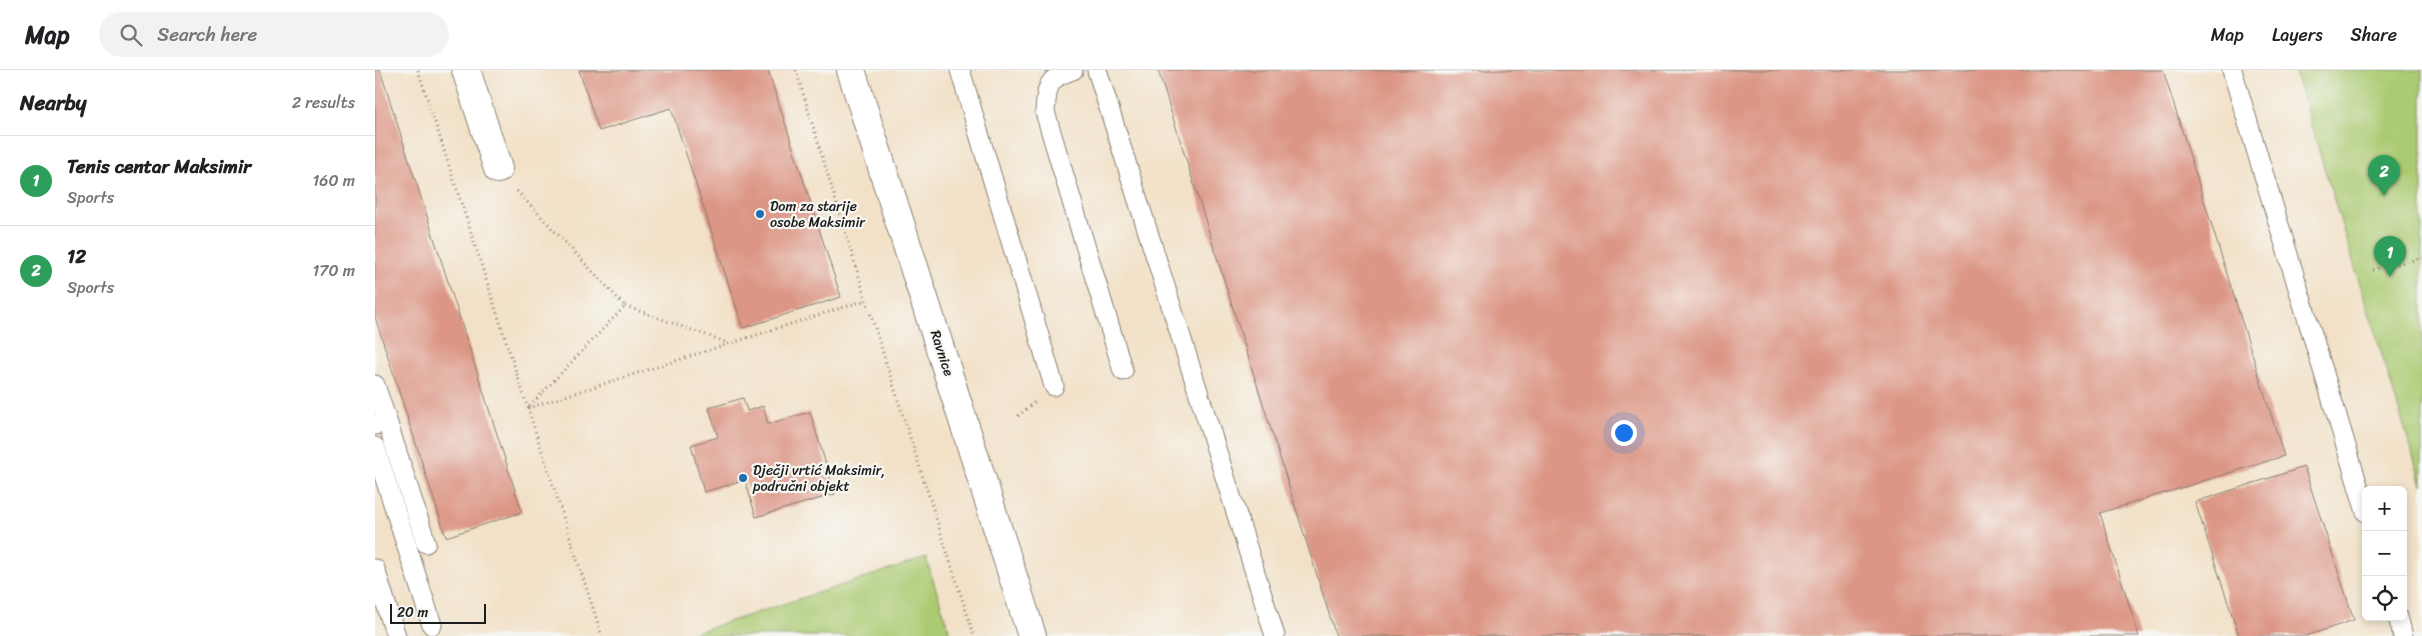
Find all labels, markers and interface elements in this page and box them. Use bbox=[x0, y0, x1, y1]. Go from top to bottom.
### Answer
search box bbox=[99, 12, 449, 57]
text: Map bbox=[25, 14, 69, 56]
text: Search here bbox=[157, 18, 257, 51]
text: Map bbox=[2211, 19, 2244, 51]
text: Layers bbox=[2272, 19, 2323, 51]
text: Share bbox=[2351, 19, 2397, 51]
icon: search bbox=[117, 21, 145, 49]
text: Nearby bbox=[20, 84, 86, 122]
text: 2 results bbox=[292, 88, 355, 117]
text: Tenis centar Maksimir bbox=[67, 150, 251, 183]
pin: 2 bbox=[2368, 155, 2400, 196]
text: 1 bbox=[33, 166, 39, 195]
text: 160 m bbox=[312, 166, 355, 195]
text: Sports bbox=[67, 183, 114, 212]
place label: Dom za starije osobe Maksimir bbox=[770, 194, 866, 235]
marker: Dom za starije osobe Maksimir bbox=[754, 208, 766, 220]
pin: 1 bbox=[2374, 236, 2406, 277]
text: 12 bbox=[67, 240, 86, 273]
text: 2 bbox=[31, 256, 41, 285]
text: 170 m bbox=[312, 256, 355, 285]
text: Sports bbox=[67, 273, 114, 302]
street label: Ravnice bbox=[923, 327, 961, 380]
your location bbox=[1611, 420, 1637, 446]
place label: Dječji vrtić Maksimir, područni objekt bbox=[752, 458, 885, 499]
marker: Dječji vrtić Maksimir, područni objekt bbox=[737, 472, 749, 484]
map controls bbox=[2362, 486, 2407, 621]
button: + bbox=[2362, 486, 2407, 531]
button: − bbox=[2362, 531, 2407, 576]
button: locate bbox=[2362, 576, 2407, 621]
text: 20 m bbox=[397, 600, 428, 625]
scale bar bbox=[390, 601, 486, 624]

